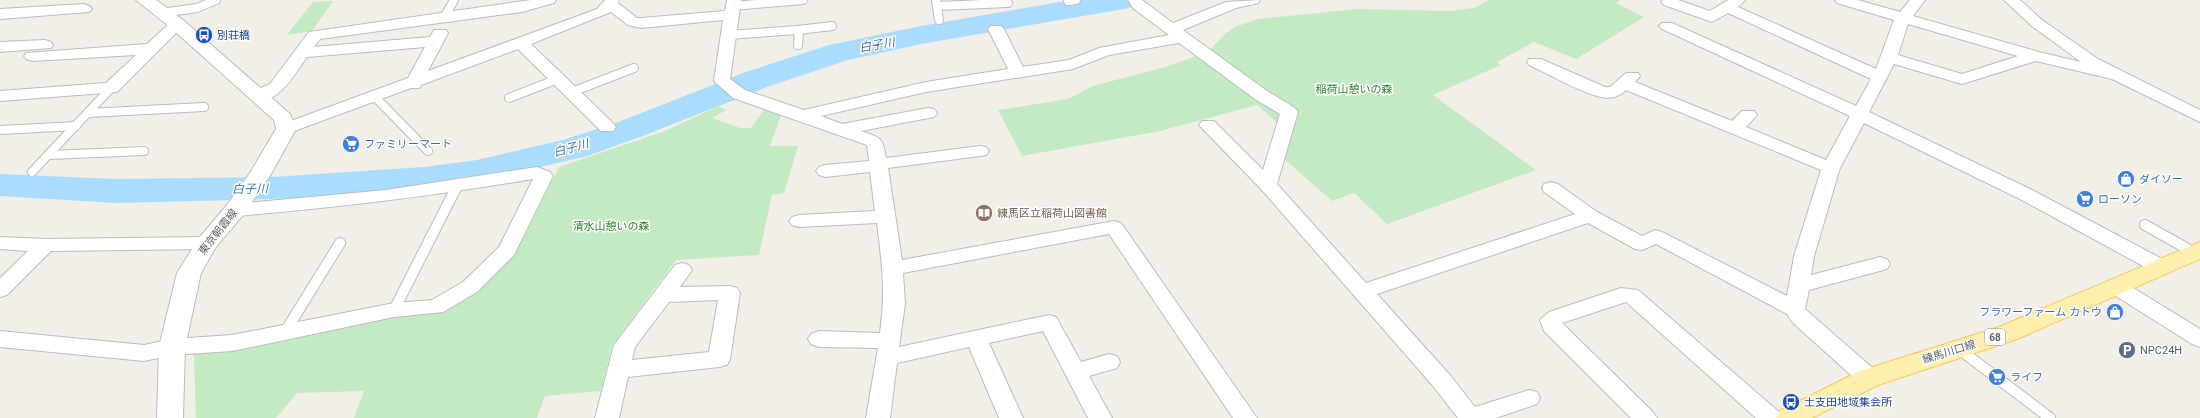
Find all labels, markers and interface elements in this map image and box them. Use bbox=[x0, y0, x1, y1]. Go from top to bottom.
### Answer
bus stop icon: 別荘橋 bbox=[194, 25, 214, 45]
place label: 別荘橋 bbox=[217, 29, 250, 42]
water label: 白子川 bbox=[858, 35, 898, 55]
park label: 稲荷山憩いの森 bbox=[1316, 83, 1393, 96]
supermarket icon: ファミリーマート bbox=[341, 134, 361, 154]
water label: 白子川 bbox=[552, 136, 592, 159]
place label: ファミリーマート bbox=[364, 138, 452, 151]
shop icon: ダイソー bbox=[2116, 169, 2136, 189]
place label: ダイソー bbox=[2139, 173, 2183, 186]
water label: 白子川 bbox=[232, 182, 270, 196]
supermarket icon: ローソン bbox=[2075, 189, 2095, 209]
place label: ローソン bbox=[2098, 193, 2142, 206]
library icon: 練馬区立稲荷山図書館 bbox=[974, 203, 994, 223]
street label: 東京朝霞線 bbox=[196, 206, 240, 258]
place label: 練馬区立稲荷山図書館 bbox=[997, 207, 1107, 220]
park label: 清水山憩いの森 bbox=[573, 220, 650, 233]
shop icon: フラワーファーム カトウ bbox=[2105, 302, 2125, 322]
place label: フラワーファーム カトウ bbox=[1979, 306, 2102, 319]
road number: 68 bbox=[1985, 329, 2005, 345]
street label: 練馬川口線 bbox=[1921, 338, 1977, 366]
parking icon: NPC24H bbox=[2117, 340, 2137, 360]
place label: NPC24H bbox=[2140, 344, 2182, 357]
supermarket icon: ライフ bbox=[1987, 367, 2007, 387]
place label: ライフ bbox=[2010, 371, 2043, 384]
bus stop icon: 土支田地域集会所 bbox=[1781, 392, 1801, 412]
place label: 土支田地域集会所 bbox=[1804, 396, 1893, 409]

